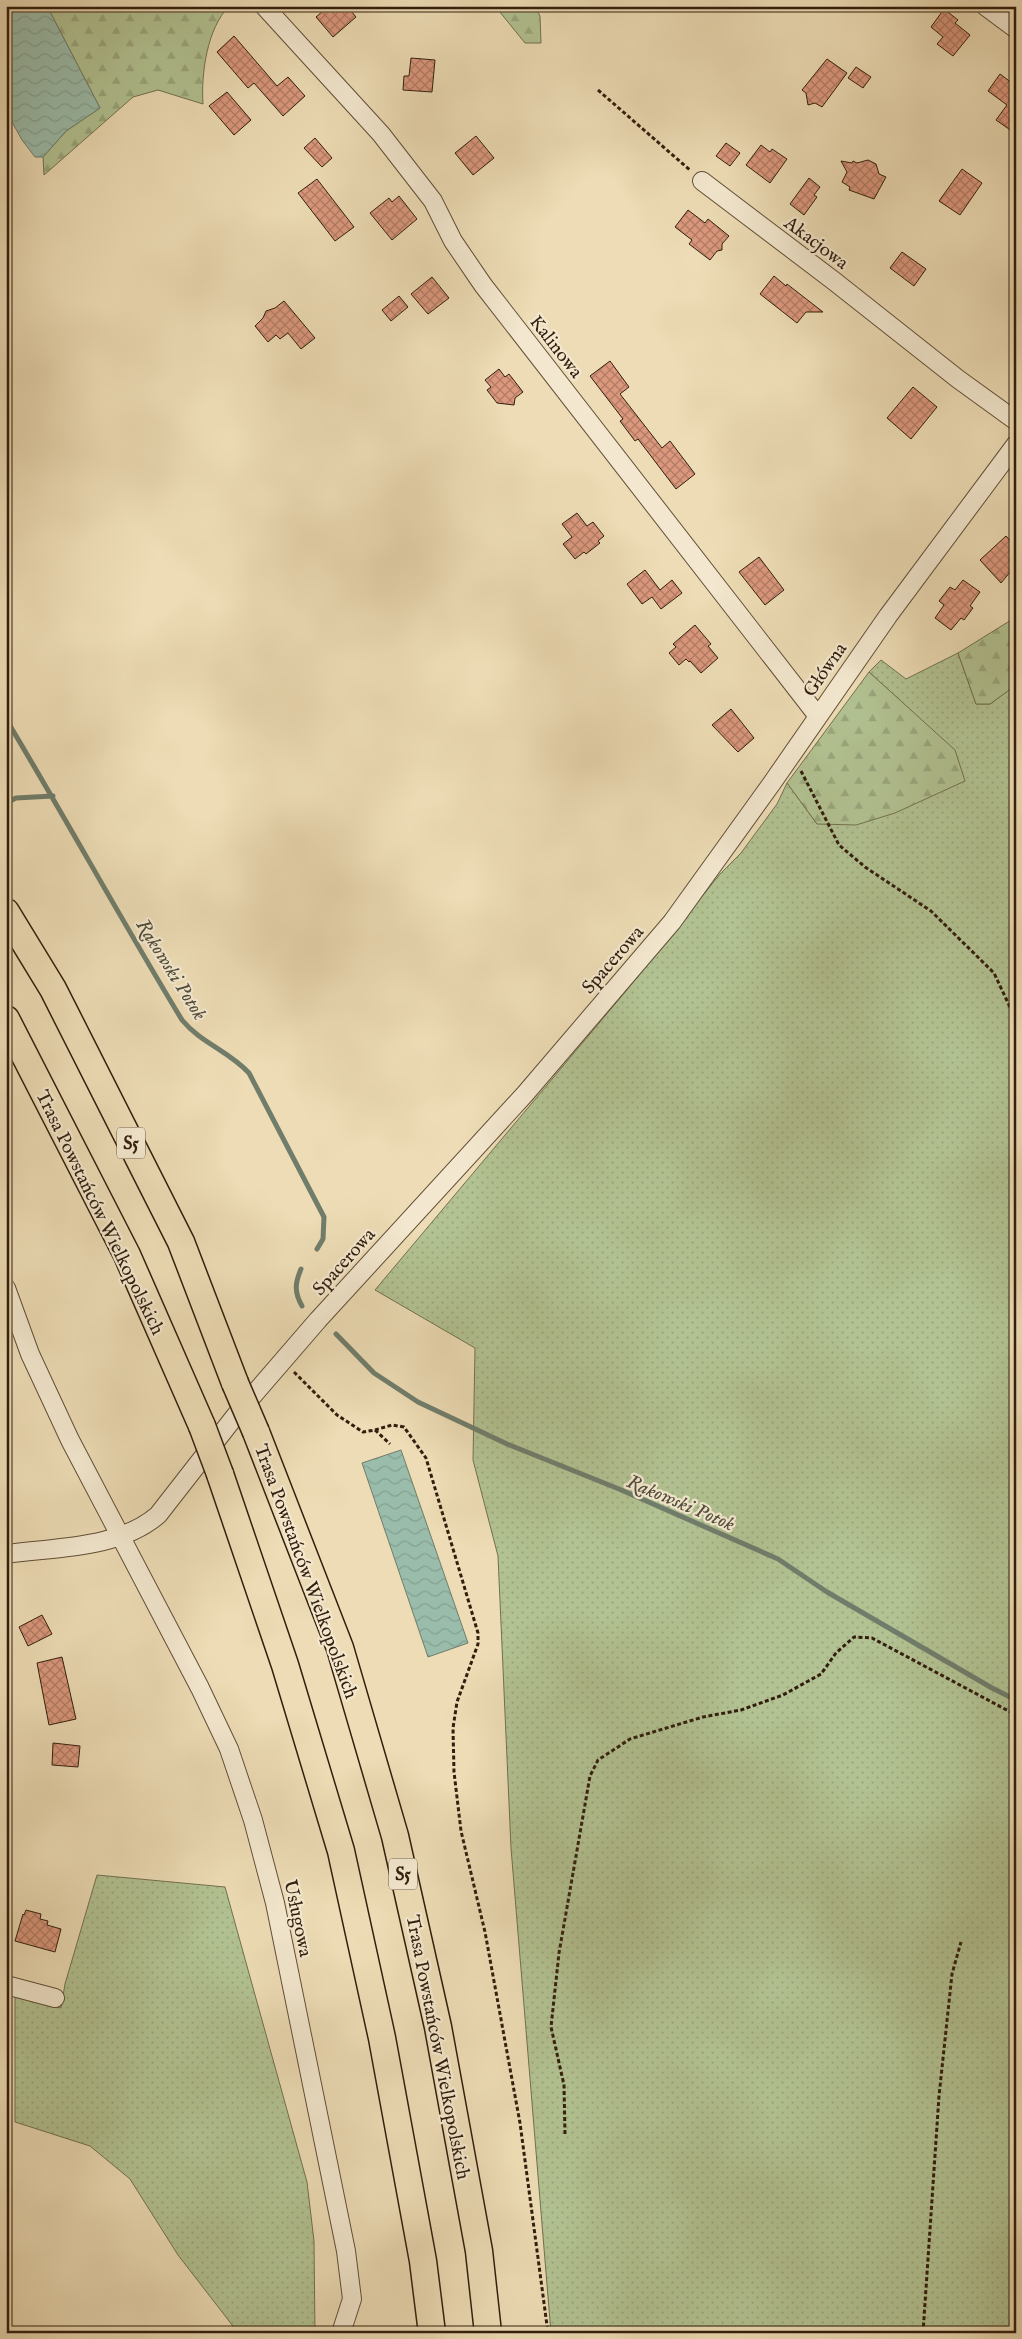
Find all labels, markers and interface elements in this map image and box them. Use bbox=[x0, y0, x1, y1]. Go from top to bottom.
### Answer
street label: Akacjowa bbox=[778, 211, 853, 276]
street label: Kalinowa bbox=[523, 311, 588, 384]
street label: Główna bbox=[798, 638, 853, 702]
water label: Rakowski Potok bbox=[130, 915, 212, 1025]
street label: Spacerowa bbox=[577, 921, 650, 999]
street label: Trasa Powstańców Wielkopolskich bbox=[29, 1087, 169, 1339]
road number: S5 bbox=[117, 1128, 145, 1158]
street label: Spacerowa bbox=[308, 1223, 382, 1301]
street label: Trasa Powstańców Wielkopolskich bbox=[248, 1441, 362, 1702]
water label: Rakowski Potok bbox=[623, 1469, 738, 1537]
road number: S5 bbox=[389, 1858, 417, 1890]
street label: Usługowa bbox=[277, 1878, 317, 1960]
street label: Trasa Powstańców Wielkopolskich bbox=[400, 1913, 474, 2182]

